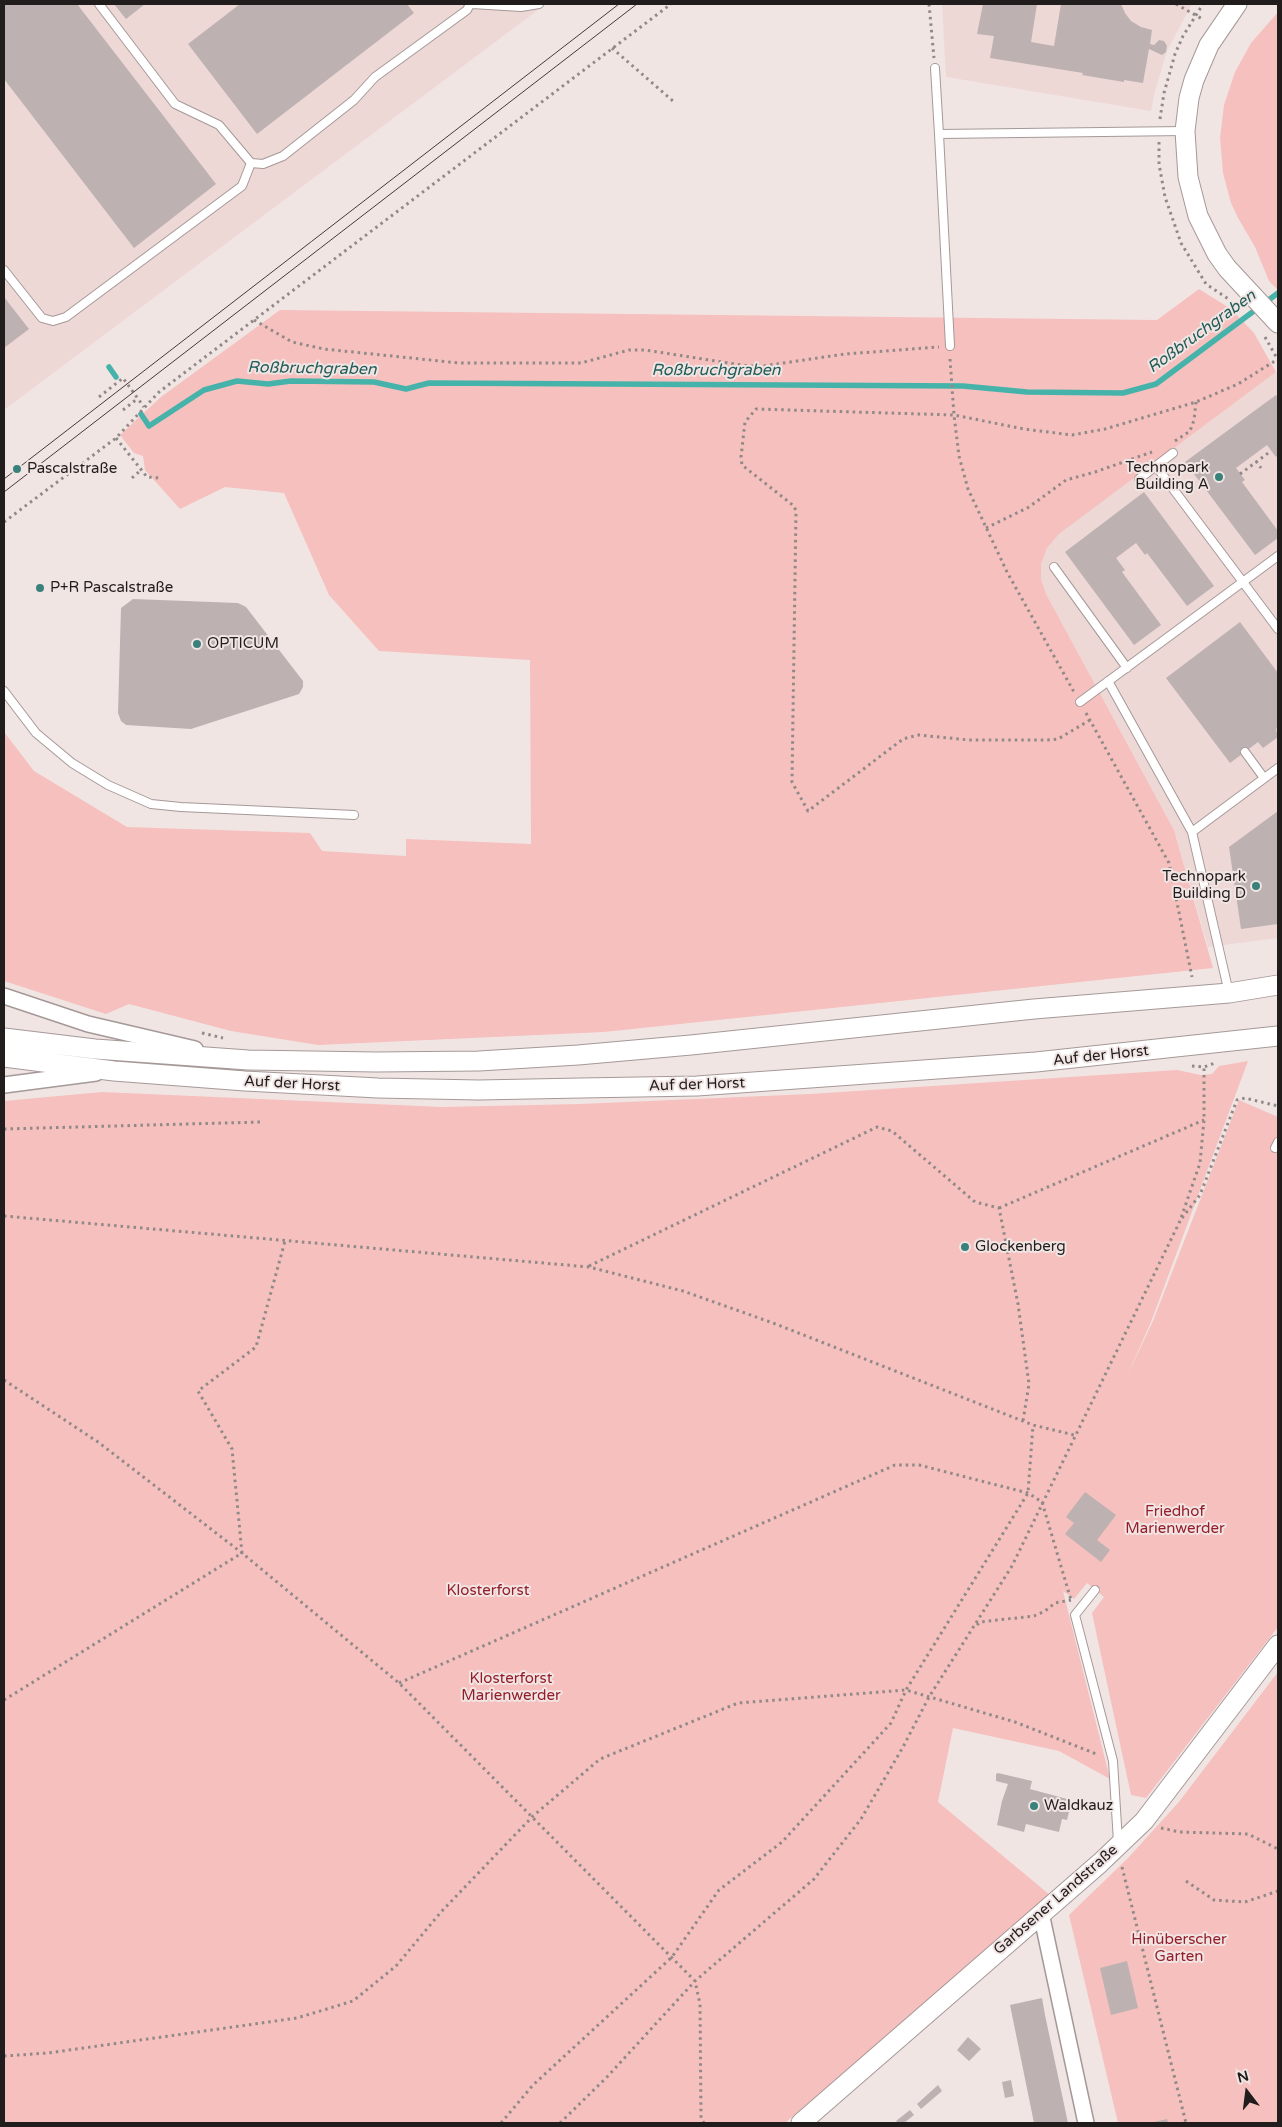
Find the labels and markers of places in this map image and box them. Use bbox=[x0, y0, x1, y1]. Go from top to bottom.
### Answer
place label: Technopark Building A bbox=[1125, 459, 1209, 494]
place label: Pascalstraße bbox=[27, 460, 117, 478]
marker: Pascalstraße bbox=[11, 463, 23, 475]
marker: Technopark Building A bbox=[1213, 471, 1225, 483]
place label: P+R Pascalstraße bbox=[50, 579, 173, 597]
marker: P+R Pascalstraße bbox=[34, 582, 46, 594]
place label: OPTICUM bbox=[207, 635, 279, 653]
marker: OPTICUM bbox=[191, 638, 203, 650]
place label: Technopark Building D bbox=[1162, 868, 1246, 903]
marker: Technopark Building D bbox=[1250, 880, 1262, 892]
place label: Glockenberg bbox=[975, 1238, 1066, 1256]
marker: Glockenberg bbox=[959, 1241, 971, 1253]
place label: Waldkauz bbox=[1044, 1797, 1113, 1815]
marker: Waldkauz bbox=[1028, 1800, 1040, 1812]

